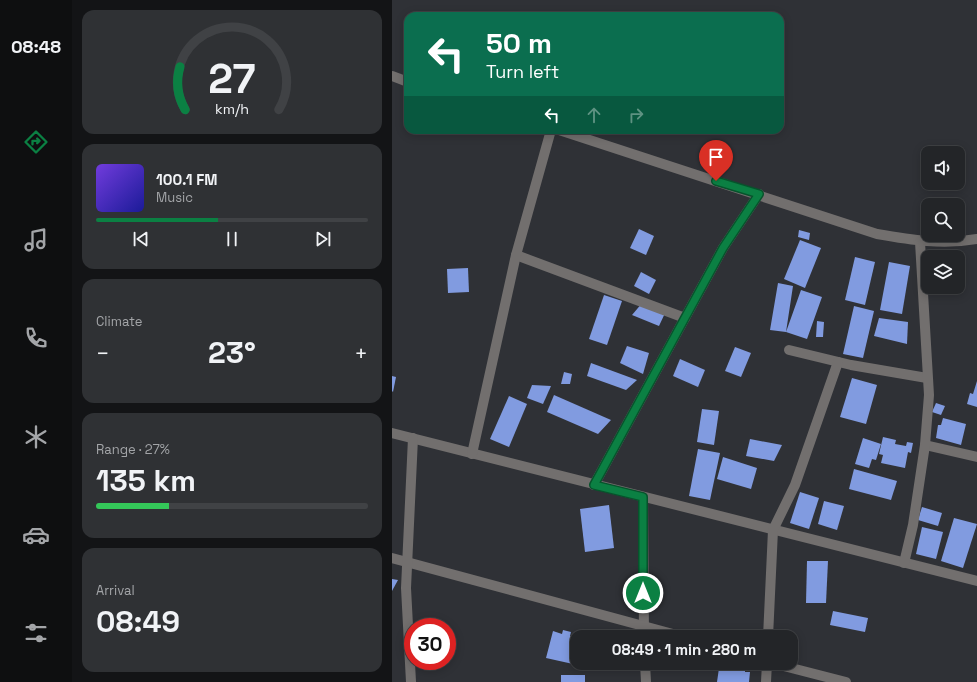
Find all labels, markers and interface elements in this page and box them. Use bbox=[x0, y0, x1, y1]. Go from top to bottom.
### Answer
text: 50 m bbox=[486, 25, 552, 61]
icon: left bbox=[420, 28, 472, 80]
text: 08:48 bbox=[11, 35, 61, 58]
text: 27 bbox=[208, 52, 256, 105]
text: Turn left bbox=[486, 60, 559, 83]
text: km/h bbox=[215, 100, 249, 118]
icon: left bbox=[541, 104, 563, 126]
icon: ahead bbox=[583, 104, 605, 126]
icon: right bbox=[625, 104, 647, 126]
icon: directions bbox=[22, 128, 50, 156]
pin bbox=[699, 140, 733, 181]
icon: arrive bbox=[705, 146, 727, 168]
map controls bbox=[921, 146, 965, 294]
button: sound bbox=[921, 146, 965, 190]
text: 100.1 FM bbox=[156, 170, 218, 189]
text: Music bbox=[156, 189, 193, 206]
button: search bbox=[921, 198, 965, 242]
icon: music bbox=[22, 226, 50, 254]
icon: previous bbox=[130, 228, 152, 250]
icon: pause bbox=[221, 228, 243, 250]
icon: next bbox=[312, 228, 334, 250]
button: layers bbox=[921, 250, 965, 294]
text: Climate bbox=[96, 313, 142, 330]
icon: phone bbox=[22, 324, 50, 352]
text: 23° bbox=[208, 333, 256, 372]
text: − bbox=[96, 339, 110, 367]
text: + bbox=[354, 339, 368, 367]
icon: climate bbox=[22, 423, 50, 451]
text: Range · 27% bbox=[96, 441, 170, 458]
text: 135 km bbox=[96, 461, 196, 500]
icon: car bbox=[22, 521, 50, 549]
position arrow bbox=[622, 572, 664, 614]
text: Arrival bbox=[96, 582, 135, 599]
text: 08:49 bbox=[96, 602, 180, 641]
speed limit sign: 30 bbox=[404, 618, 456, 670]
icon: filters bbox=[22, 619, 50, 647]
text: 08:49 · 1 min · 280 m bbox=[612, 640, 756, 659]

